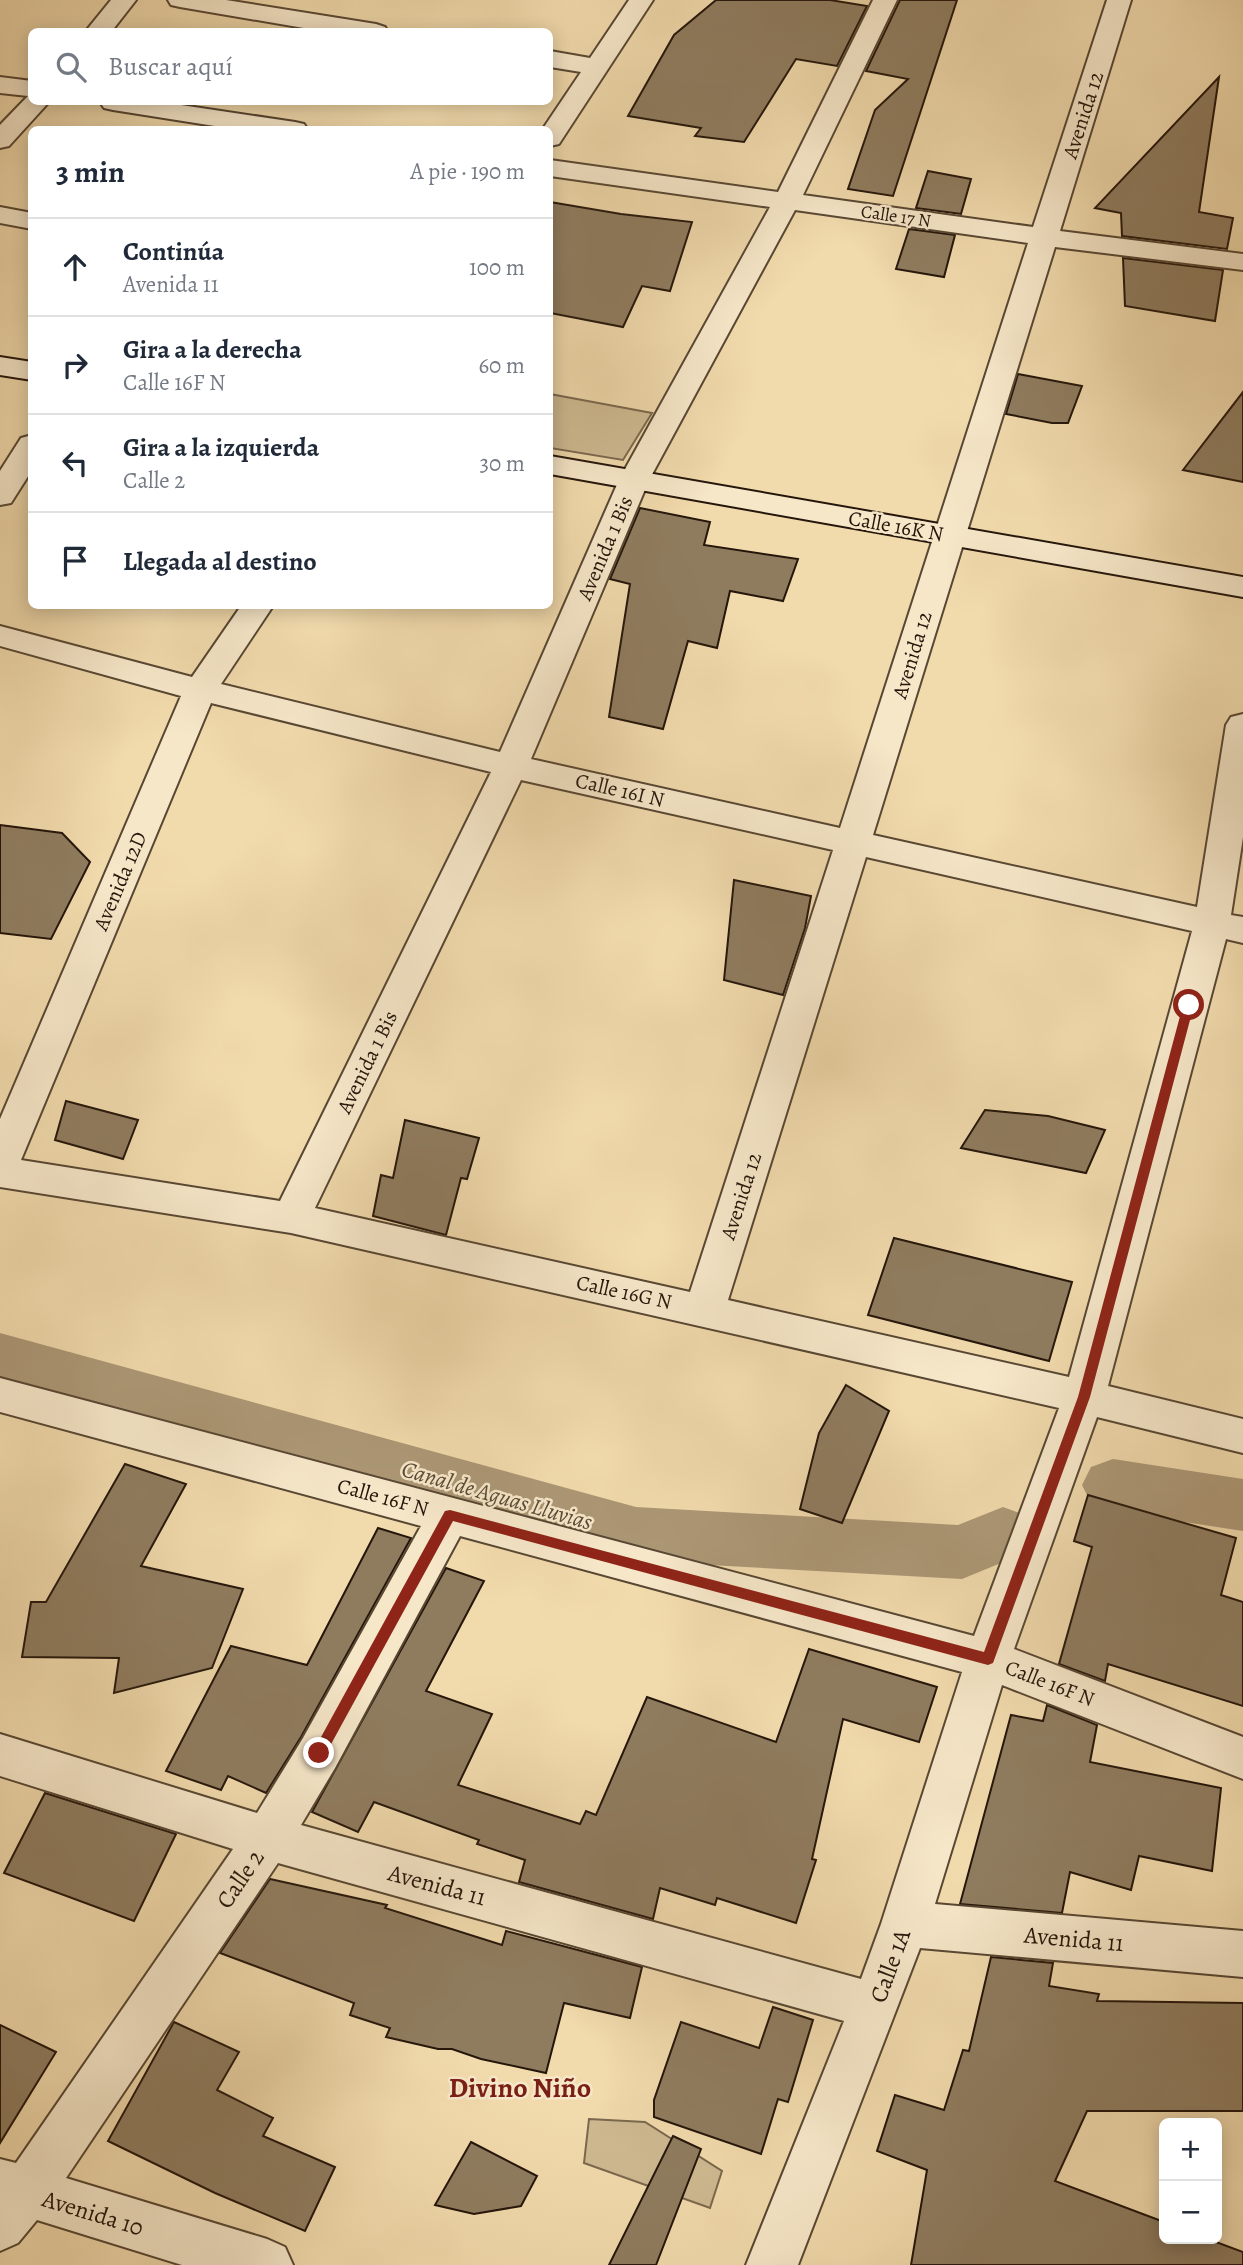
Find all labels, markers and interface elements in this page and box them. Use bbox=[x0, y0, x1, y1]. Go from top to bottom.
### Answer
search box bbox=[28, 28, 553, 105]
icon: search bbox=[52, 48, 90, 86]
text: Buscar aquí bbox=[108, 49, 233, 84]
street label: Avenida 12 bbox=[1055, 68, 1110, 163]
text: 3 min bbox=[56, 152, 125, 192]
text: A pie · 190 m bbox=[410, 156, 525, 187]
street label: Calle 17 N bbox=[860, 199, 933, 233]
text: Continúa bbox=[123, 234, 224, 269]
icon: ahead bbox=[56, 248, 94, 286]
text: 100 m bbox=[469, 252, 525, 283]
text: Avenida 11 bbox=[123, 269, 219, 300]
text: Gira a la derecha bbox=[123, 332, 302, 367]
icon: right bbox=[56, 346, 94, 384]
text: 60 m bbox=[478, 350, 525, 381]
text: Calle 16F N bbox=[123, 367, 226, 398]
text: Gira a la izquierda bbox=[123, 430, 319, 465]
icon: left bbox=[56, 444, 94, 482]
text: 30 m bbox=[479, 448, 525, 479]
text: Calle 2 bbox=[123, 465, 185, 496]
street label: Avenida 1 Bis bbox=[570, 491, 640, 605]
street label: Calle 16K N bbox=[846, 504, 946, 548]
icon: arrive bbox=[56, 542, 94, 580]
text: Llegada al destino bbox=[123, 544, 317, 579]
street label: Avenida 12 bbox=[885, 608, 939, 703]
street label: Calle 16I N bbox=[573, 766, 667, 814]
street label: Avenida 12D bbox=[86, 827, 153, 936]
route start bbox=[1173, 989, 1204, 1020]
street label: Avenida 1 Bis bbox=[330, 1006, 404, 1119]
street label: Avenida 12 bbox=[713, 1149, 768, 1244]
street label: Calle 16G N bbox=[574, 1268, 674, 1316]
water label: Canal de Aguas Lluvias bbox=[398, 1453, 596, 1538]
street label: Calle 16F N bbox=[334, 1471, 432, 1523]
street label: Calle 16F N bbox=[1001, 1653, 1099, 1713]
route end bbox=[303, 1737, 334, 1768]
street label: Calle 2 bbox=[209, 1843, 271, 1915]
street label: Avenida 11 bbox=[384, 1856, 489, 1913]
street label: Avenida 11 bbox=[1022, 1919, 1125, 1959]
street label: Calle 1A bbox=[862, 1924, 918, 2007]
district label: Divino Niño bbox=[449, 2069, 591, 2107]
map controls bbox=[1159, 2118, 1222, 2244]
button: + bbox=[1159, 2118, 1222, 2181]
button: − bbox=[1159, 2181, 1222, 2244]
street label: Avenida 10 bbox=[37, 2182, 148, 2244]

